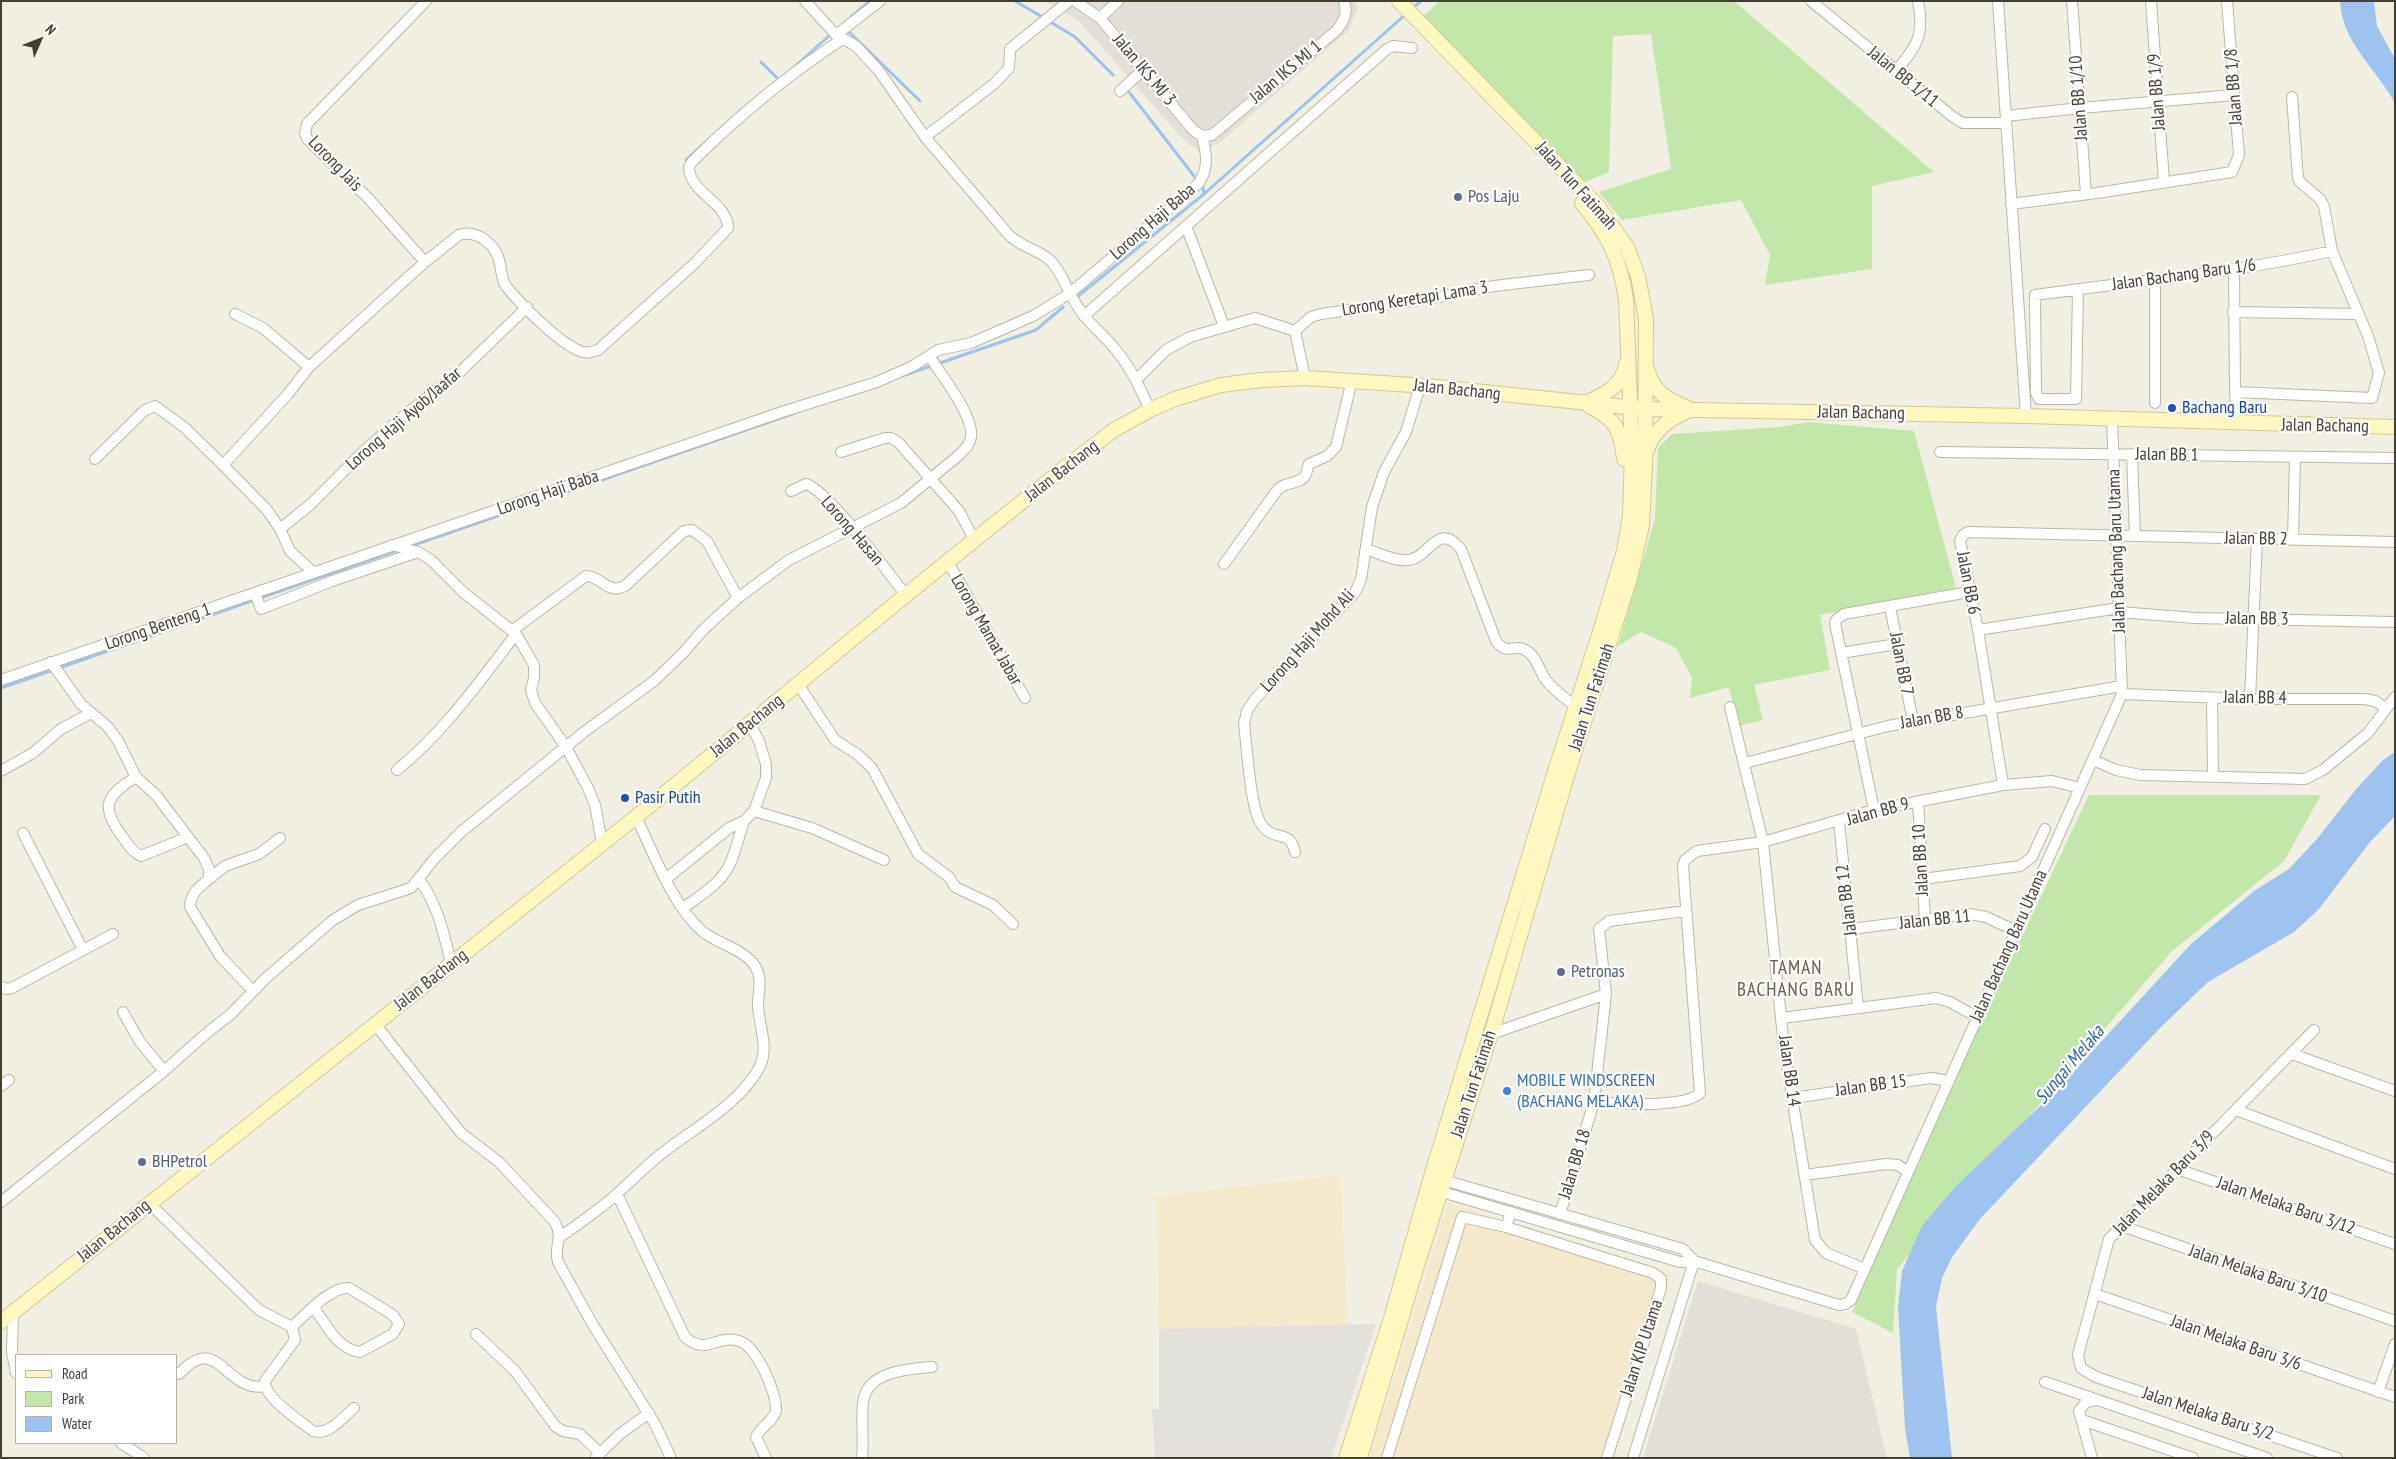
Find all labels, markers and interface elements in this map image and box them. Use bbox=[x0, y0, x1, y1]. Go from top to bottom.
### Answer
north arrow bbox=[15, 15, 65, 65]
text: N bbox=[42, 21, 60, 39]
street label: Jalan IKS MJ 3 bbox=[1108, 30, 1180, 110]
street label: Jalan IKS MJ 1 bbox=[1246, 36, 1326, 108]
street label: Jalan BB 1/11 bbox=[1863, 42, 1943, 112]
street label: Jalan BB 1/8 bbox=[2221, 48, 2247, 126]
street label: Jalan BB 1/9 bbox=[2144, 53, 2170, 131]
street label: Jalan BB 1/10 bbox=[2065, 55, 2093, 141]
street label: Lorong Jais bbox=[304, 132, 366, 196]
street label: Jalan Tun Fatimah bbox=[1531, 138, 1621, 234]
street label: Lorong Haji Baba bbox=[1106, 179, 1200, 265]
place label: Pos Laju bbox=[1468, 186, 1519, 208]
marker: Pos Laju bbox=[1452, 191, 1464, 203]
street label: Jalan Bachang Baru 1/6 bbox=[2111, 254, 2257, 296]
street label: Lorong Keretapi Lama 3 bbox=[1340, 277, 1490, 321]
street label: Lorong Haji Ayob/Jaafar bbox=[342, 363, 466, 475]
street label: Jalan Bachang bbox=[1412, 375, 1502, 405]
place label: Bachang Baru bbox=[2182, 397, 2267, 419]
street label: Jalan Bachang bbox=[1817, 401, 1905, 425]
marker: Bachang Baru bbox=[2166, 402, 2178, 414]
street label: Jalan Bachang bbox=[2281, 414, 2369, 438]
street label: Jalan Bachang bbox=[1021, 436, 1103, 506]
street label: Jalan BB 1 bbox=[2135, 444, 2199, 466]
street label: Lorong Haji Baba bbox=[494, 466, 602, 520]
street label: Jalan Bachang Baru Utama bbox=[2103, 469, 2131, 633]
street label: Lorong Hasan bbox=[816, 492, 888, 570]
street label: Jalan BB 2 bbox=[2224, 528, 2288, 550]
street label: Jalan BB 6 bbox=[1951, 550, 1985, 616]
street label: Lorong Mamat Jabar bbox=[946, 571, 1026, 689]
street label: Lorong Haji Mohd Ali bbox=[1256, 585, 1360, 697]
street label: Lorong Benteng 1 bbox=[102, 599, 214, 655]
street label: Jalan BB 3 bbox=[2225, 608, 2289, 630]
street label: Jalan BB 7 bbox=[1884, 631, 1918, 697]
street label: Jalan Tun Fatimah bbox=[1565, 641, 1619, 753]
street label: Jalan BB 4 bbox=[2223, 687, 2287, 709]
street label: Jalan Bachang bbox=[706, 690, 788, 762]
street label: Jalan BB 8 bbox=[1899, 702, 1965, 734]
place label: Pasir Putih bbox=[635, 787, 701, 809]
marker: Pasir Putih bbox=[619, 792, 631, 804]
street label: Jalan BB 9 bbox=[1845, 793, 1911, 831]
street label: Jalan BB 10 bbox=[1908, 824, 1934, 896]
street label: Jalan BB 12 bbox=[1832, 863, 1862, 937]
street label: Jalan Bachang Baru Utama bbox=[1966, 867, 2052, 1025]
street label: Jalan BB 11 bbox=[1898, 906, 1972, 934]
street label: Jalan Bachang bbox=[390, 945, 472, 1015]
district label: TAMAN BACHANG BARU bbox=[1736, 958, 1856, 1002]
place label: Petronas bbox=[1571, 961, 1625, 983]
marker: Petronas bbox=[1555, 966, 1567, 978]
water label: Sungai Melaka bbox=[2031, 1021, 2109, 1109]
street label: Jalan Tun Fatimah bbox=[1447, 1028, 1501, 1140]
street label: Jalan BB 14 bbox=[1773, 1034, 1805, 1108]
place label: MOBILE WINDSCREEN (BACHANG MELAKA) bbox=[1517, 1070, 1655, 1112]
street label: Jalan BB 15 bbox=[1834, 1070, 1908, 1102]
marker: MOBILE WINDSCREEN (BACHANG MELAKA) bbox=[1501, 1085, 1513, 1097]
street label: Jalan Melaka Baru 3/9 bbox=[2109, 1126, 2219, 1240]
street label: Jalan BB 18 bbox=[1554, 1127, 1596, 1201]
place label: BHPetrol bbox=[152, 1151, 207, 1173]
marker: BHPetrol bbox=[136, 1156, 148, 1168]
street label: Jalan Melaka Baru 3/12 bbox=[2214, 1172, 2358, 1240]
street label: Jalan Bachang bbox=[73, 1195, 155, 1267]
street label: Jalan Melaka Baru 3/10 bbox=[2186, 1240, 2330, 1308]
street label: Jalan KIP Utama bbox=[1616, 1297, 1668, 1399]
street label: Jalan Melaka Baru 3/6 bbox=[2168, 1311, 2304, 1375]
legend bbox=[15, 1354, 178, 1444]
text: Road bbox=[62, 1364, 88, 1383]
street label: Jalan Melaka Baru 3/2 bbox=[2140, 1383, 2276, 1445]
text: Park bbox=[62, 1389, 84, 1408]
text: Water bbox=[62, 1414, 92, 1433]

